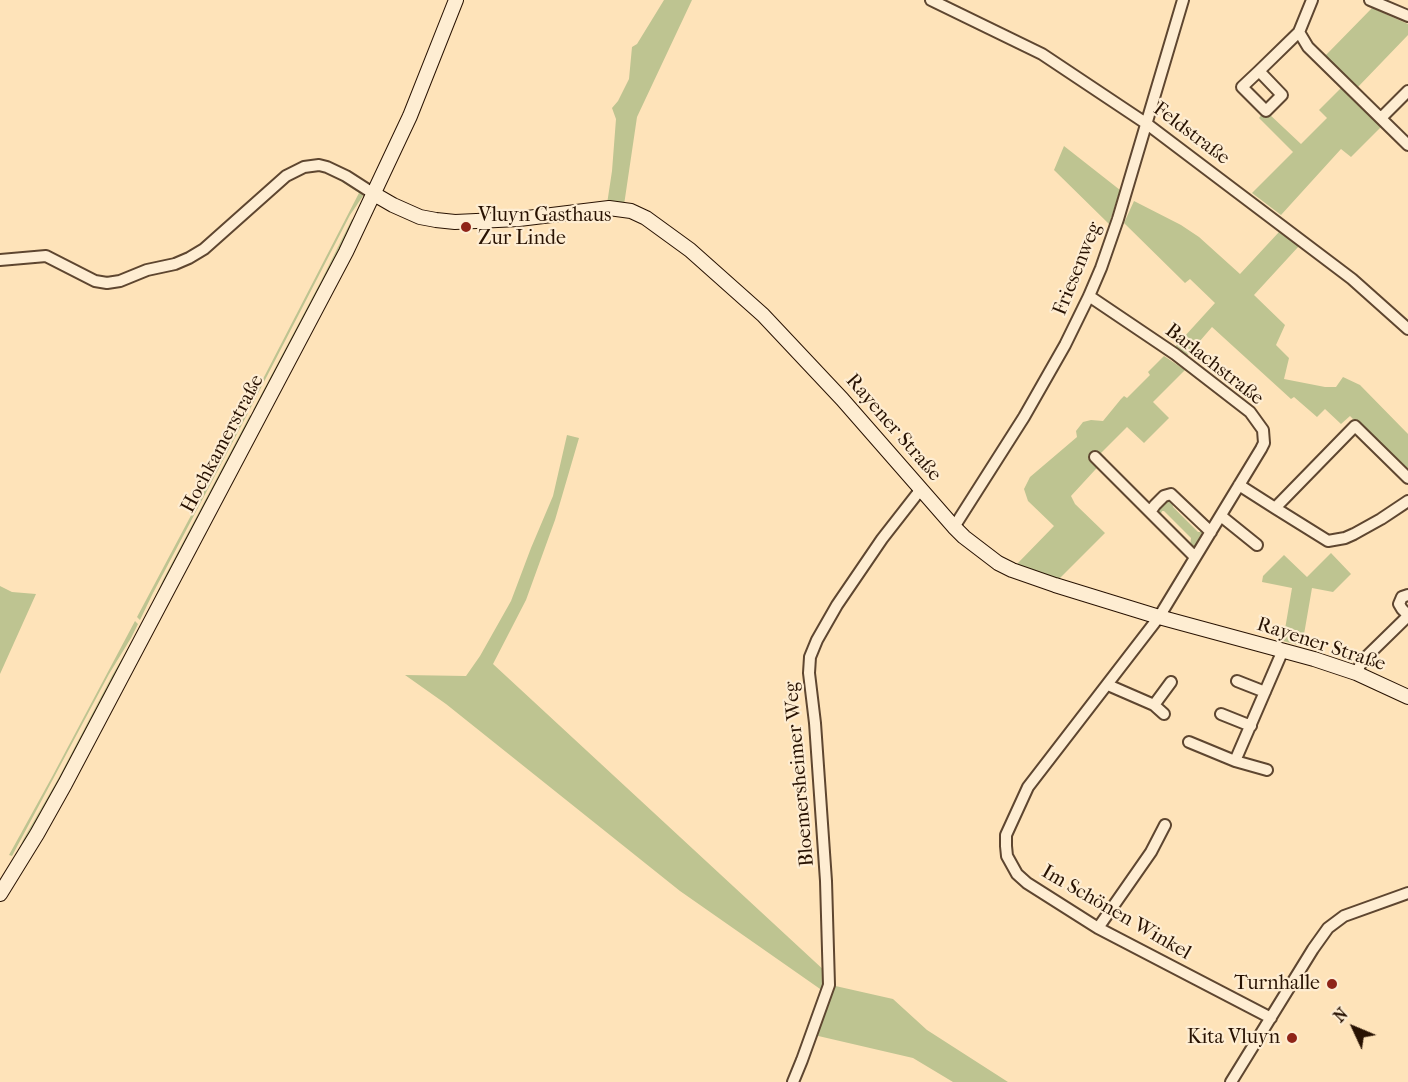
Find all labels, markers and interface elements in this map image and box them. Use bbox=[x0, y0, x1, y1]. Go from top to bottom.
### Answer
street label: Feldstraße bbox=[1148, 97, 1234, 171]
place label: Vluyn Gasthaus Zur Linde bbox=[478, 204, 611, 251]
street label: Friesenweg bbox=[1048, 219, 1108, 319]
marker: Vluyn Gasthaus Zur Linde bbox=[459, 220, 473, 234]
street label: Barlachstraße bbox=[1160, 319, 1268, 411]
street label: Rayener Straße bbox=[840, 370, 946, 486]
street label: Hochkamerstraße bbox=[176, 371, 270, 517]
street label: Rayener Straße bbox=[1254, 613, 1388, 677]
street label: Bloemersheimer Weg bbox=[780, 680, 820, 868]
street label: Im Schönen Winkel bbox=[1037, 860, 1195, 966]
place label: Turnhalle bbox=[1234, 972, 1320, 996]
marker: Turnhalle bbox=[1325, 977, 1339, 991]
north arrow bbox=[1324, 998, 1384, 1058]
text: N bbox=[1330, 1004, 1352, 1026]
place label: Kita Vluyn bbox=[1187, 1026, 1280, 1050]
marker: Kita Vluyn bbox=[1285, 1031, 1299, 1045]

